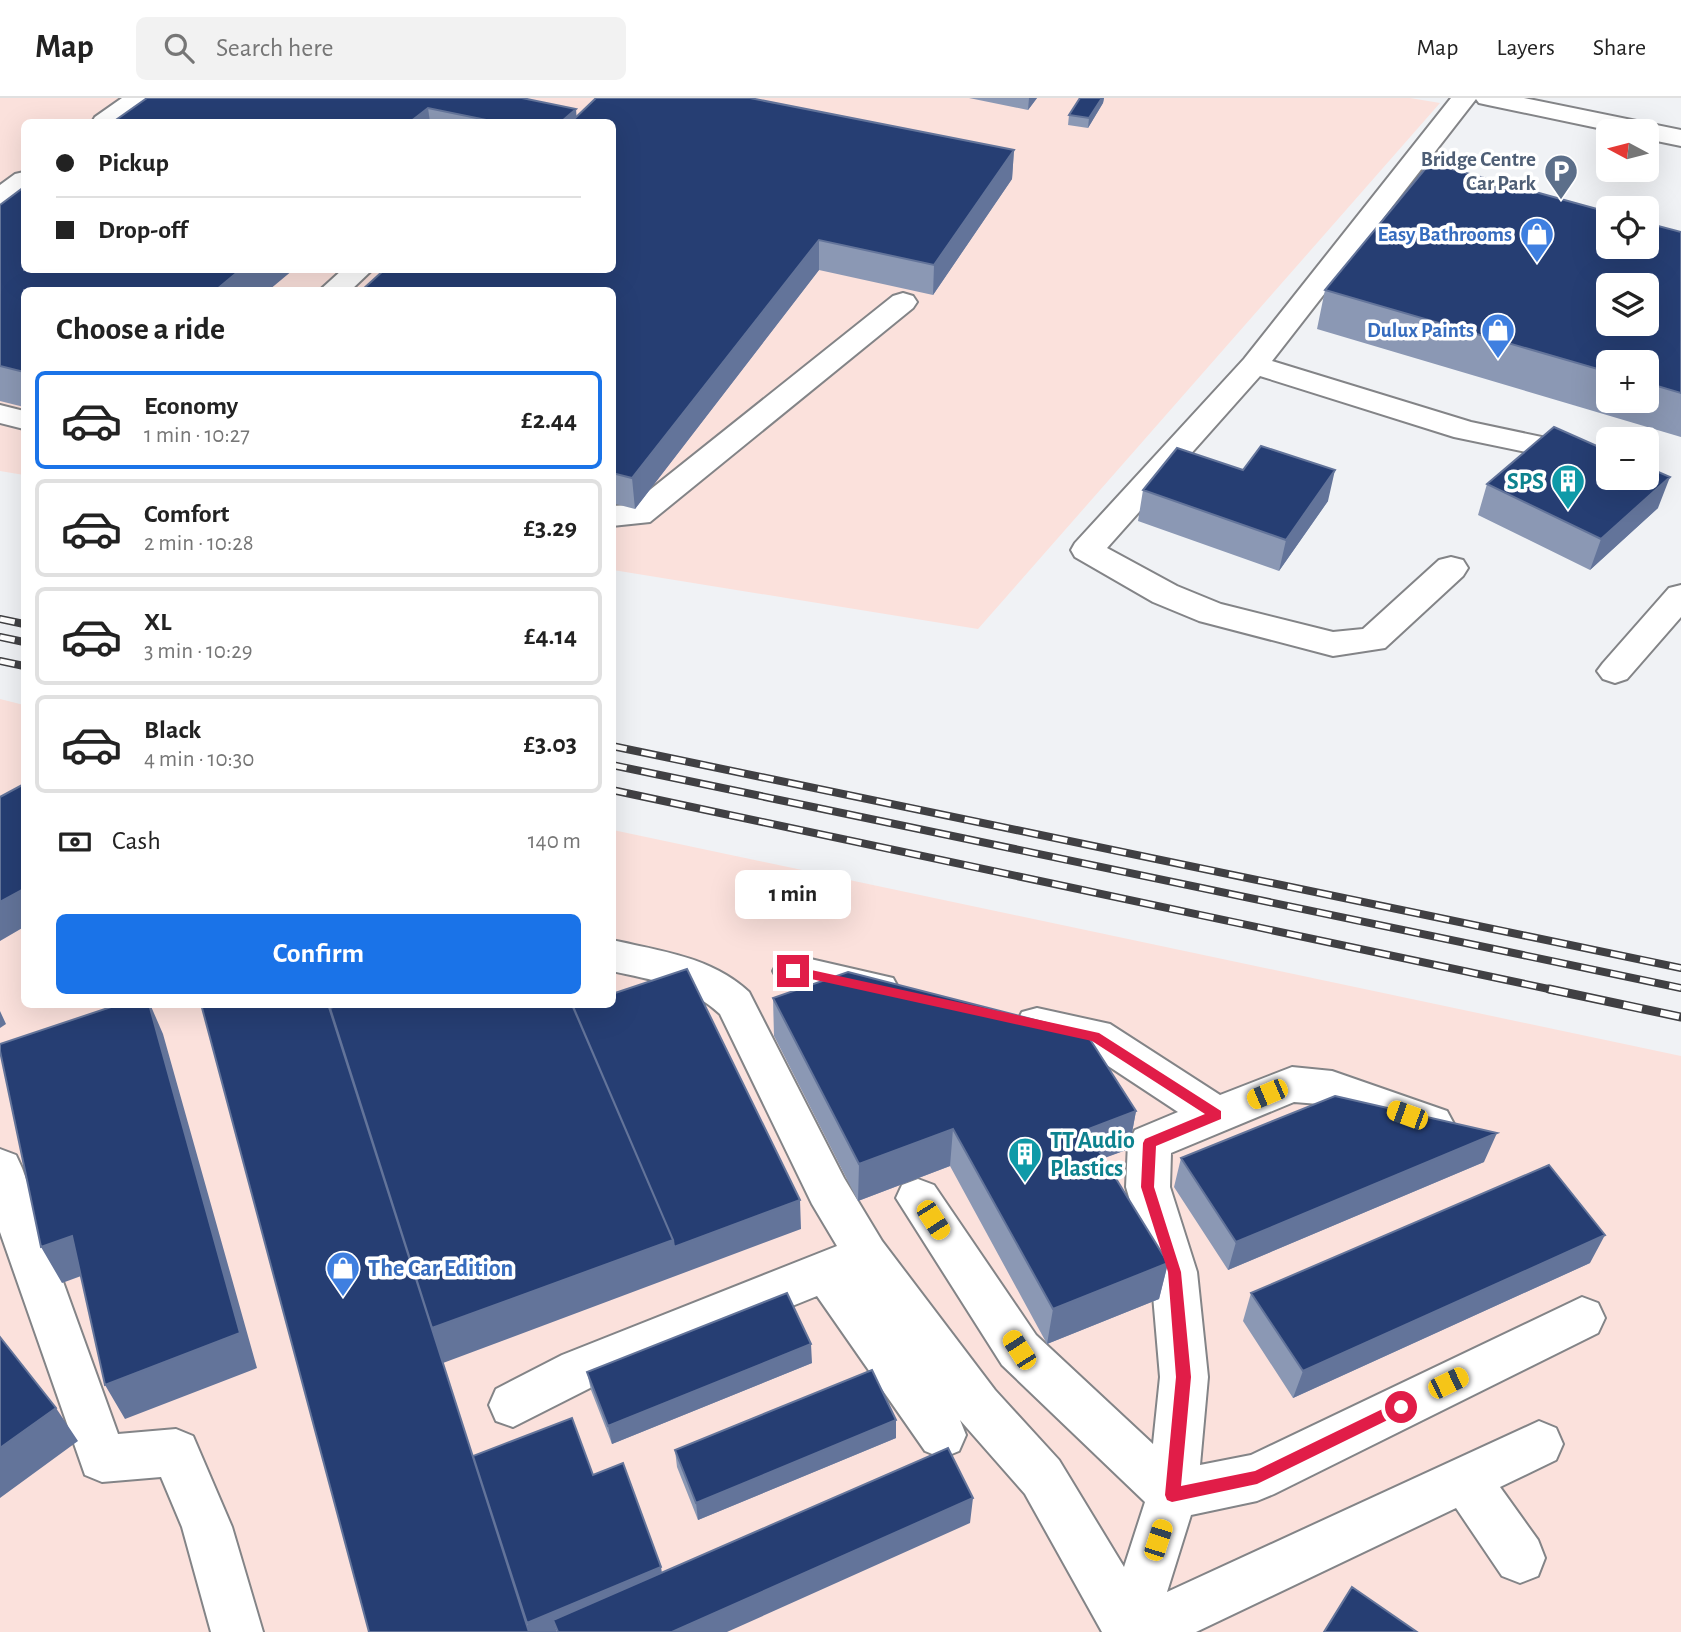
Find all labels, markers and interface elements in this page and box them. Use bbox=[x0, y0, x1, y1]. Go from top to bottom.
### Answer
search box bbox=[136, 17, 626, 80]
icon: search bbox=[160, 29, 198, 67]
text: Map bbox=[35, 31, 94, 64]
text: Search here bbox=[216, 35, 334, 61]
text: Map bbox=[1416, 36, 1458, 60]
text: Layers bbox=[1496, 36, 1555, 60]
text: Share bbox=[1593, 36, 1646, 60]
north arrow bbox=[1596, 119, 1659, 182]
map controls bbox=[1596, 119, 1659, 490]
place label: Bridge Centre Car Park bbox=[1421, 149, 1537, 194]
text: Pickup bbox=[98, 150, 169, 176]
parking icon: Bridge Centre Car Park bbox=[1542, 152, 1580, 201]
button: locate bbox=[1596, 196, 1659, 259]
shop icon: Easy Bathrooms bbox=[1518, 215, 1556, 264]
text: Drop-off bbox=[98, 217, 187, 243]
place label: Easy Bathrooms bbox=[1378, 224, 1512, 245]
button: layers bbox=[1596, 273, 1659, 336]
shop icon: Dulux Paints bbox=[1479, 311, 1517, 360]
text: Choose a ride bbox=[56, 313, 225, 345]
place label: Dulux Paints bbox=[1367, 320, 1474, 341]
button: + bbox=[1596, 350, 1659, 413]
icon: car bbox=[60, 389, 123, 452]
text: Economy bbox=[144, 393, 238, 419]
text: £2.44 bbox=[521, 407, 577, 433]
text: 1 min · 10:27 bbox=[144, 424, 250, 447]
button: − bbox=[1596, 427, 1659, 490]
building icon: SPS bbox=[1549, 462, 1587, 511]
place label: SPS bbox=[1507, 470, 1544, 494]
icon: car bbox=[60, 497, 123, 560]
text: Comfort bbox=[144, 501, 229, 527]
text: £3.29 bbox=[523, 515, 577, 541]
text: 2 min · 10:28 bbox=[144, 532, 254, 555]
icon: car bbox=[60, 605, 123, 668]
text: XL bbox=[144, 609, 171, 635]
text: £4.14 bbox=[524, 623, 577, 649]
text: 3 min · 10:29 bbox=[144, 640, 253, 663]
icon: car bbox=[60, 713, 123, 776]
text: Black bbox=[144, 717, 201, 743]
text: £3.03 bbox=[523, 731, 577, 757]
text: 4 min · 10:30 bbox=[144, 748, 255, 771]
icon: cash bbox=[56, 823, 94, 861]
text: Cash bbox=[112, 828, 161, 854]
text: 140 m bbox=[528, 830, 581, 853]
callout: 1 min bbox=[735, 870, 851, 918]
text: 1 min bbox=[769, 883, 817, 906]
button: Confirm bbox=[56, 914, 581, 994]
route end bbox=[777, 955, 809, 987]
car bbox=[1244, 1076, 1291, 1112]
car bbox=[1384, 1098, 1431, 1132]
place label: TT Audio Plastics bbox=[1050, 1129, 1135, 1181]
building icon: TT Audio Plastics bbox=[1006, 1135, 1044, 1184]
car bbox=[913, 1197, 954, 1243]
shop icon: The Car Edition bbox=[324, 1249, 362, 1298]
place label: The Car Edition bbox=[368, 1257, 513, 1281]
car bbox=[999, 1327, 1040, 1373]
car bbox=[1425, 1364, 1472, 1402]
route start bbox=[1385, 1391, 1417, 1423]
car bbox=[1142, 1517, 1175, 1563]

